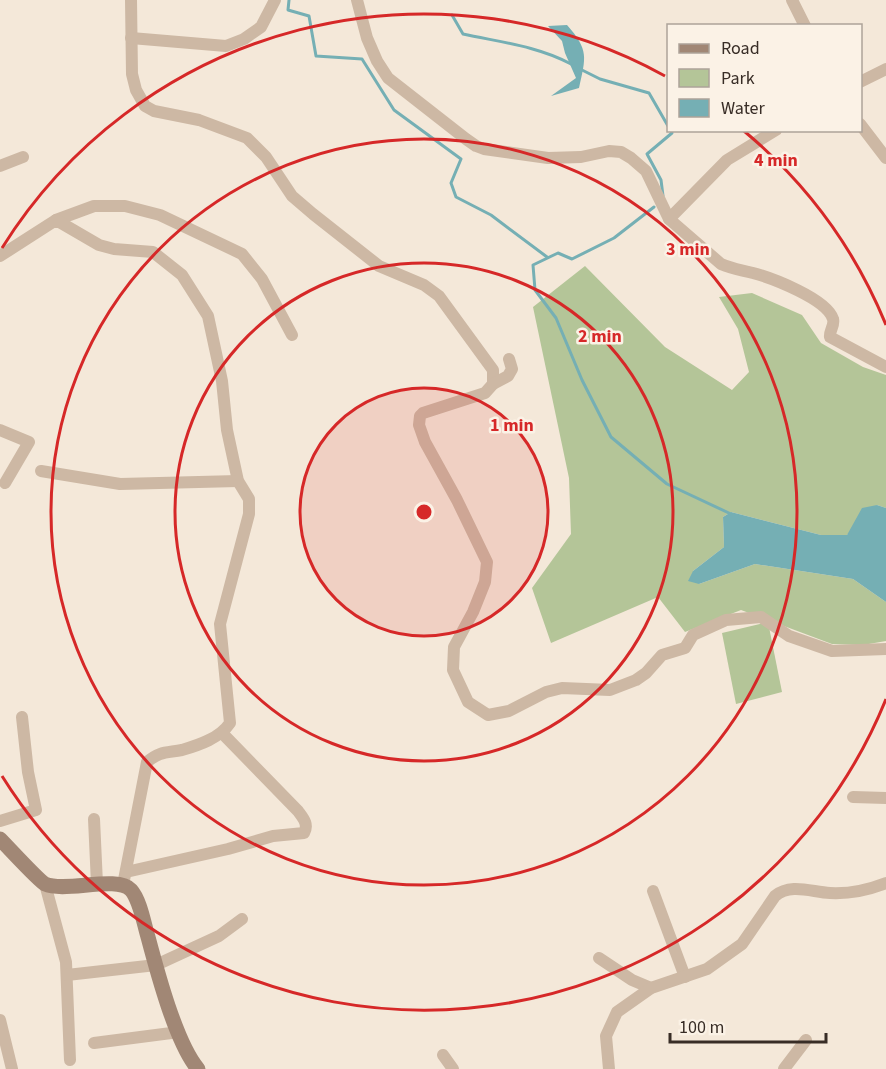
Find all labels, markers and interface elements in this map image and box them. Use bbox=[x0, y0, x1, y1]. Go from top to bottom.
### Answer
legend bbox=[667, 24, 862, 132]
text: Road bbox=[721, 36, 760, 61]
text: Park bbox=[721, 66, 755, 91]
text: Water bbox=[721, 96, 765, 121]
text: 4 min bbox=[754, 148, 798, 173]
text: 3 min bbox=[666, 237, 710, 262]
text: 2 min bbox=[578, 324, 622, 349]
text: 1 min bbox=[490, 413, 534, 438]
centre of rings bbox=[414, 502, 434, 522]
scale bar bbox=[670, 1006, 826, 1044]
text: 100 m bbox=[679, 1015, 724, 1040]

